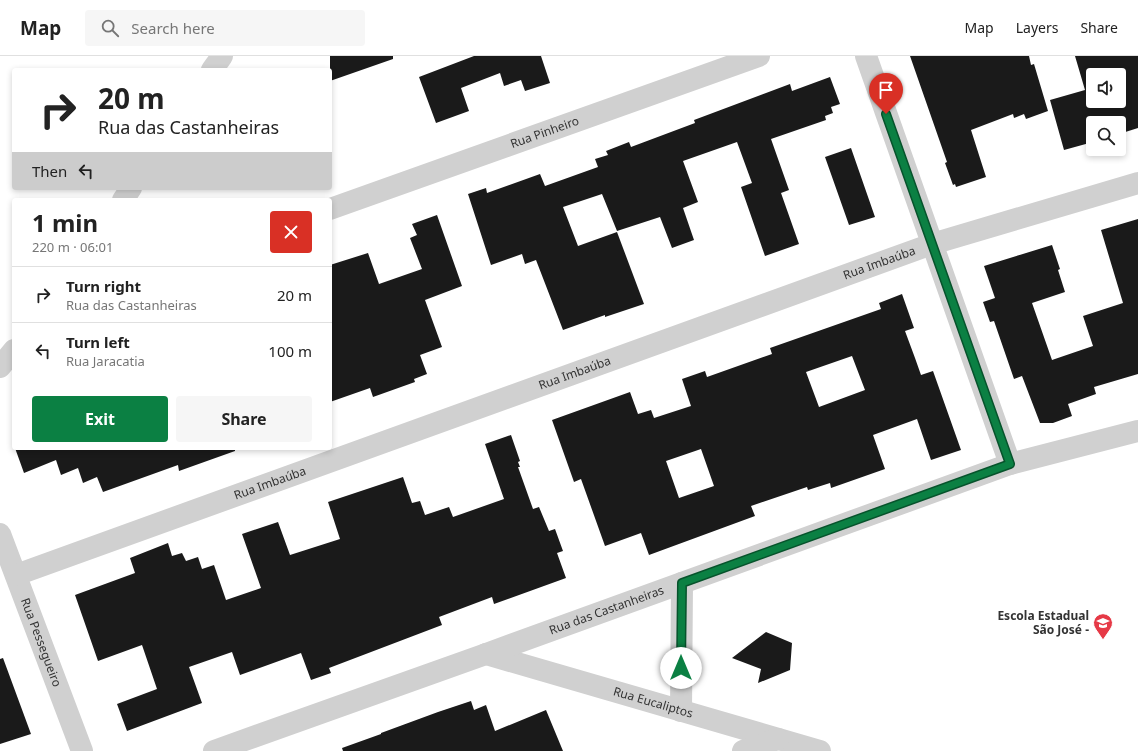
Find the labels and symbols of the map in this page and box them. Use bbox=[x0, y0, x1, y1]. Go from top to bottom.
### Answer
pin bbox=[869, 73, 903, 114]
street label: Rua Pinheiro bbox=[508, 112, 581, 152]
street label: Rua Imbaúba bbox=[841, 242, 918, 283]
street label: Rua Imbaúba bbox=[536, 352, 613, 394]
street label: Rua Imbaúba bbox=[231, 462, 308, 504]
street label: Rua das Castanheiras bbox=[547, 581, 666, 638]
street label: Rua Pessegueiro bbox=[17, 595, 66, 689]
place label: Escola Estadual São José - bbox=[997, 607, 1089, 638]
school or university icon: Escola Estadual São José - bbox=[1092, 612, 1114, 640]
position arrow bbox=[660, 647, 702, 689]
street label: Rua Eucaliptos bbox=[611, 682, 695, 722]

